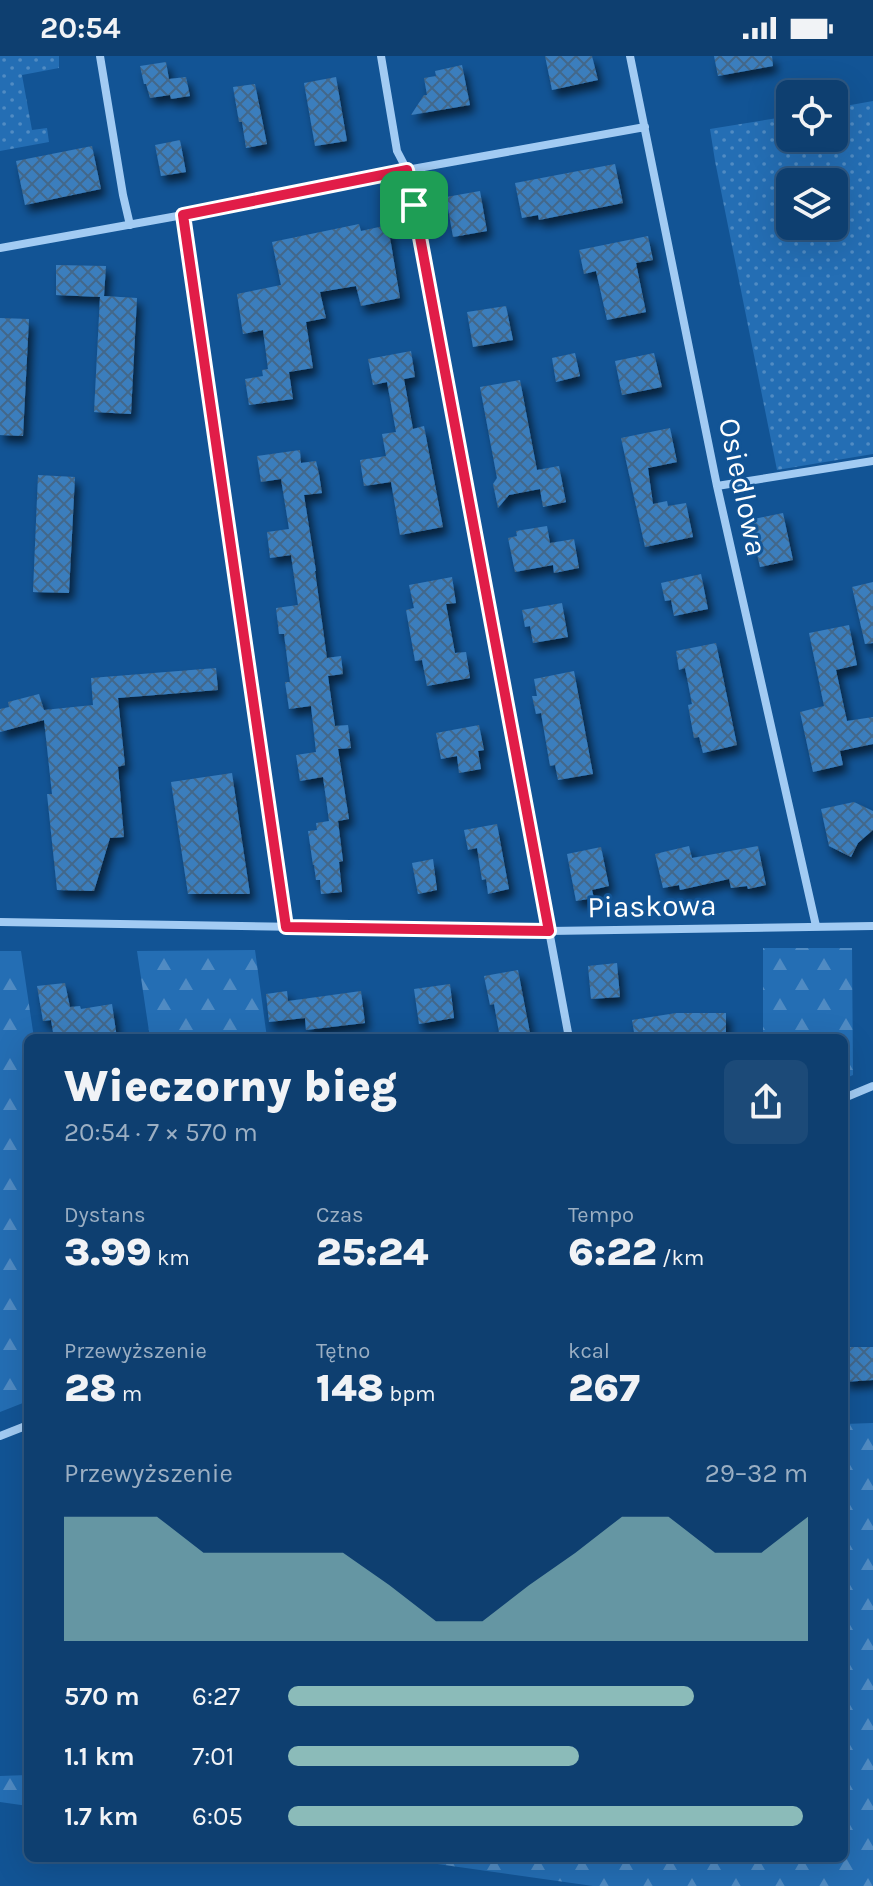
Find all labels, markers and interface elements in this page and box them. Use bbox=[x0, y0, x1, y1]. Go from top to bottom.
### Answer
text: 20:54 bbox=[40, 10, 121, 46]
map controls bbox=[776, 80, 848, 240]
button: locate bbox=[776, 80, 848, 152]
button: layers bbox=[776, 168, 848, 240]
pin bbox=[380, 171, 448, 239]
icon: arrive bbox=[392, 183, 436, 227]
street label: Osiedlowa bbox=[711, 415, 775, 559]
street label: Piaskowa bbox=[587, 887, 717, 925]
button: share bbox=[724, 1060, 808, 1144]
text: Wieczorny bieg bbox=[64, 1061, 398, 1112]
text: 20:54 · 7 × 570 m bbox=[64, 1117, 258, 1148]
text: Dystans bbox=[64, 1202, 146, 1228]
text: Czas bbox=[316, 1202, 364, 1228]
text: Tempo bbox=[568, 1202, 634, 1228]
text: 3.99 bbox=[64, 1228, 152, 1275]
text: 25:24 bbox=[316, 1228, 428, 1275]
text: 6:22 bbox=[568, 1228, 657, 1275]
text: km bbox=[152, 1245, 190, 1271]
text: /km bbox=[657, 1245, 704, 1271]
text: Przewyższenie bbox=[64, 1338, 207, 1364]
text: Tętno bbox=[316, 1338, 370, 1364]
text: kcal bbox=[568, 1338, 610, 1364]
text: 28 bbox=[64, 1364, 116, 1411]
text: 148 bbox=[316, 1364, 384, 1411]
text: 267 bbox=[568, 1364, 640, 1411]
text: m bbox=[116, 1381, 142, 1407]
text: bpm bbox=[384, 1381, 436, 1407]
text: Przewyższenie bbox=[64, 1458, 233, 1489]
text: 29–32 m bbox=[705, 1458, 808, 1489]
text: 570 m bbox=[64, 1681, 140, 1712]
text: 6:27 bbox=[192, 1681, 240, 1712]
text: 1.1 km bbox=[64, 1741, 135, 1772]
text: 7:01 bbox=[192, 1741, 234, 1772]
text: 1.7 km bbox=[64, 1801, 138, 1832]
text: 6:05 bbox=[192, 1801, 243, 1832]

